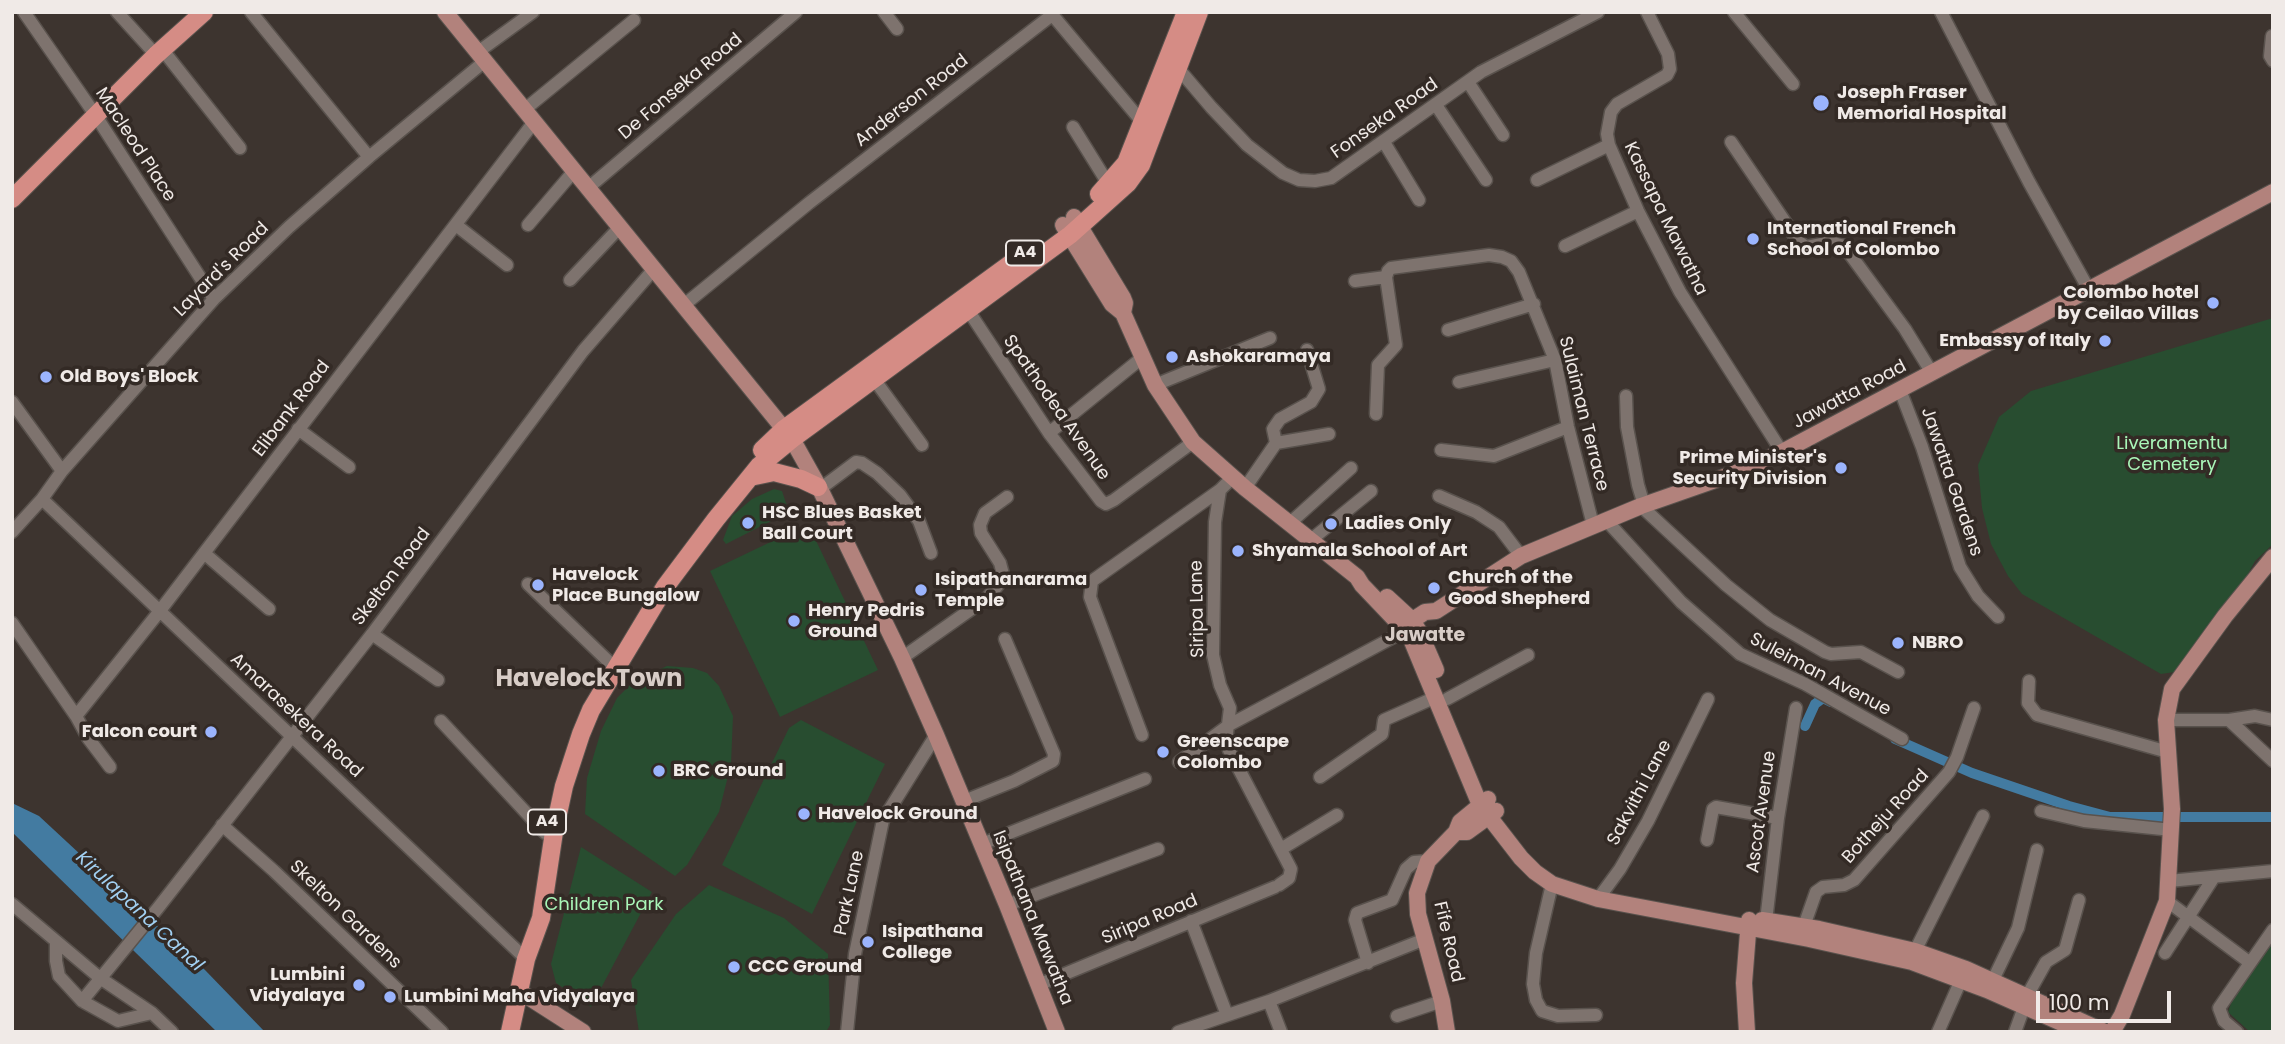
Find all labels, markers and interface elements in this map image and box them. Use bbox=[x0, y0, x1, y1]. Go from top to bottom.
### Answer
street label: De Fonseka Road bbox=[615, 29, 747, 145]
street label: Anderson Road bbox=[851, 50, 973, 152]
street label: Fonseka Road bbox=[1327, 74, 1443, 164]
place label: Joseph Fraser Memorial Hospital bbox=[1837, 82, 2007, 124]
street label: Macleod Place bbox=[90, 84, 180, 206]
marker: Joseph Fraser Memorial Hospital bbox=[1811, 93, 1831, 113]
street label: Kassapa Mawatha bbox=[1618, 139, 1712, 299]
street label: Layard's Road bbox=[170, 218, 274, 322]
place label: International French School of Colombo bbox=[1767, 218, 1956, 260]
marker: International French School of Colombo bbox=[1745, 231, 1761, 247]
road number: A4 bbox=[1006, 241, 1044, 266]
place label: Colombo hotel by Ceilao Villas bbox=[2057, 282, 2199, 324]
marker: Colombo hotel by Ceilao Villas bbox=[2205, 295, 2221, 311]
place label: Embassy of Italy bbox=[1939, 330, 2091, 352]
street label: Spathodea Avenue bbox=[998, 331, 1114, 485]
marker: Embassy of Italy bbox=[2097, 333, 2113, 349]
street label: Sulaiman Terrace bbox=[1553, 334, 1613, 494]
place label: Ashokaramaya bbox=[1186, 346, 1331, 368]
marker: Ashokaramaya bbox=[1164, 349, 1180, 365]
street label: Jawatta Road bbox=[1790, 356, 1910, 434]
street label: Elibank Road bbox=[249, 357, 335, 461]
place label: Old Boys' Block bbox=[60, 366, 199, 388]
marker: Old Boys' Block bbox=[38, 369, 54, 385]
street label: Jawatta Gardens bbox=[1915, 405, 1987, 559]
park label: Liveramentu Cemetery bbox=[2116, 433, 2228, 476]
place label: Prime Minister's Security Division bbox=[1672, 447, 1827, 490]
marker: Prime Minister's Security Division bbox=[1833, 460, 1849, 476]
place label: HSC Blues Basket Ball Court bbox=[762, 502, 922, 544]
place label: Ladies Only bbox=[1345, 513, 1451, 535]
marker: HSC Blues Basket Ball Court bbox=[740, 515, 756, 531]
marker: Ladies Only bbox=[1323, 516, 1339, 532]
street label: Skelton Road bbox=[348, 524, 436, 630]
place label: Shyamala School of Art bbox=[1252, 540, 1468, 562]
marker: Shyamala School of Art bbox=[1230, 543, 1246, 559]
street label: Siripa Lane bbox=[1186, 560, 1210, 658]
place label: Havelock Place Bungalow bbox=[552, 564, 699, 606]
place label: Church of the Good Shepherd bbox=[1448, 567, 1590, 610]
place label: Isipathanarama Temple bbox=[935, 569, 1087, 612]
marker: Havelock Place Bungalow bbox=[530, 577, 546, 593]
marker: Church of the Good Shepherd bbox=[1426, 580, 1442, 596]
marker: Isipathanarama Temple bbox=[913, 582, 929, 598]
place label: Henry Pedris Ground bbox=[808, 600, 925, 642]
marker: Henry Pedris Ground bbox=[786, 613, 802, 629]
district label: Jawatte bbox=[1385, 625, 1465, 647]
street label: Suleiman Avenue bbox=[1746, 629, 1894, 721]
place label: NBRO bbox=[1912, 632, 1963, 654]
marker: NBRO bbox=[1890, 635, 1906, 651]
street label: Amarasekera Road bbox=[225, 649, 367, 783]
district label: Havelock Town bbox=[496, 666, 682, 694]
place label: Falcon court bbox=[82, 721, 197, 743]
marker: Falcon court bbox=[203, 724, 219, 740]
place label: Greenscape Colombo bbox=[1177, 731, 1289, 774]
street label: Sakvithi Lane bbox=[1603, 737, 1677, 849]
marker: Greenscape Colombo bbox=[1155, 744, 1171, 760]
street label: Ascot Avenue bbox=[1743, 750, 1781, 874]
place label: BRC Ground bbox=[673, 760, 784, 782]
marker: BRC Ground bbox=[651, 763, 667, 779]
street label: Botheju Road bbox=[1838, 765, 1934, 869]
place label: Havelock Ground bbox=[818, 803, 978, 825]
marker: Havelock Ground bbox=[796, 806, 812, 822]
road number: A4 bbox=[528, 810, 566, 834]
street label: Isipathana Mawatha bbox=[987, 828, 1077, 1008]
water label: Kirulapana Canal bbox=[70, 847, 208, 977]
street label: Park Lane bbox=[830, 849, 870, 937]
street label: Skelton Gardens bbox=[285, 856, 405, 974]
street label: Siripa Road bbox=[1099, 890, 1201, 950]
park label: Children Park bbox=[544, 894, 664, 916]
street label: Fife Road bbox=[1428, 900, 1468, 984]
place label: Isipathana College bbox=[882, 921, 983, 964]
marker: Isipathana College bbox=[860, 934, 876, 950]
place label: CCC Ground bbox=[748, 956, 862, 978]
marker: CCC Ground bbox=[726, 959, 742, 975]
place label: Lumbini Vidyalaya bbox=[250, 964, 345, 1006]
marker: Lumbini Vidyalaya bbox=[351, 977, 367, 993]
scale bar bbox=[2040, 978, 2175, 1022]
place label: Lumbini Maha Vidyalaya bbox=[404, 986, 635, 1008]
text: 100 m bbox=[2049, 988, 2109, 1017]
marker: Lumbini Maha Vidyalaya bbox=[382, 989, 398, 1005]

